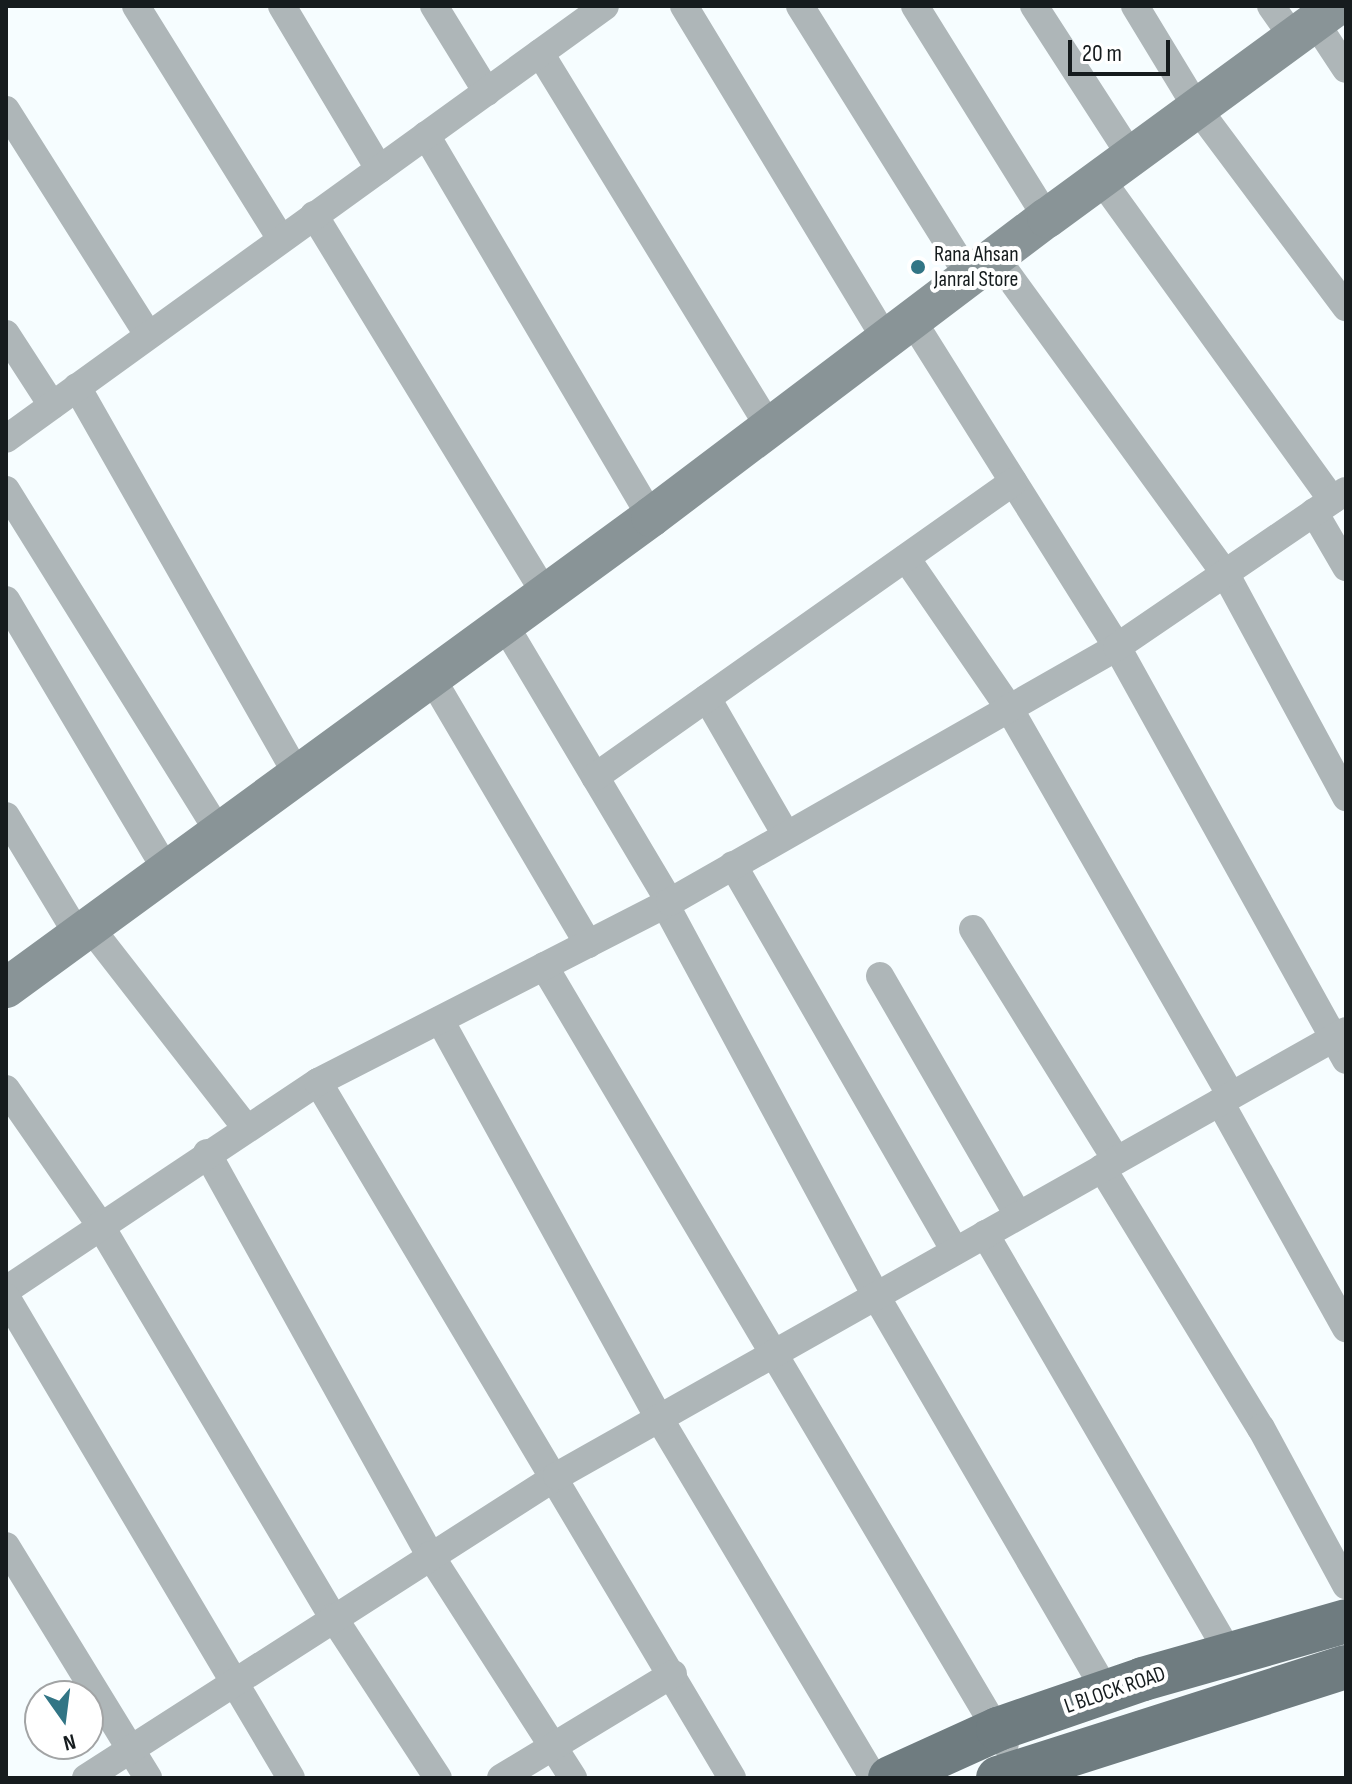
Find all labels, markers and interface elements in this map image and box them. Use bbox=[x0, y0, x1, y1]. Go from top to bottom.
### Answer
scale bar bbox=[1072, 24, 1174, 74]
text: 20 m bbox=[1082, 39, 1122, 68]
place label: Rana Ahsan Janral Store bbox=[934, 241, 1019, 292]
marker: Rana Ahsan Janral Store bbox=[909, 258, 927, 276]
street label: L BLOCK ROAD bbox=[1061, 1660, 1169, 1720]
north arrow bbox=[24, 1680, 104, 1760]
text: N bbox=[60, 1727, 78, 1756]

